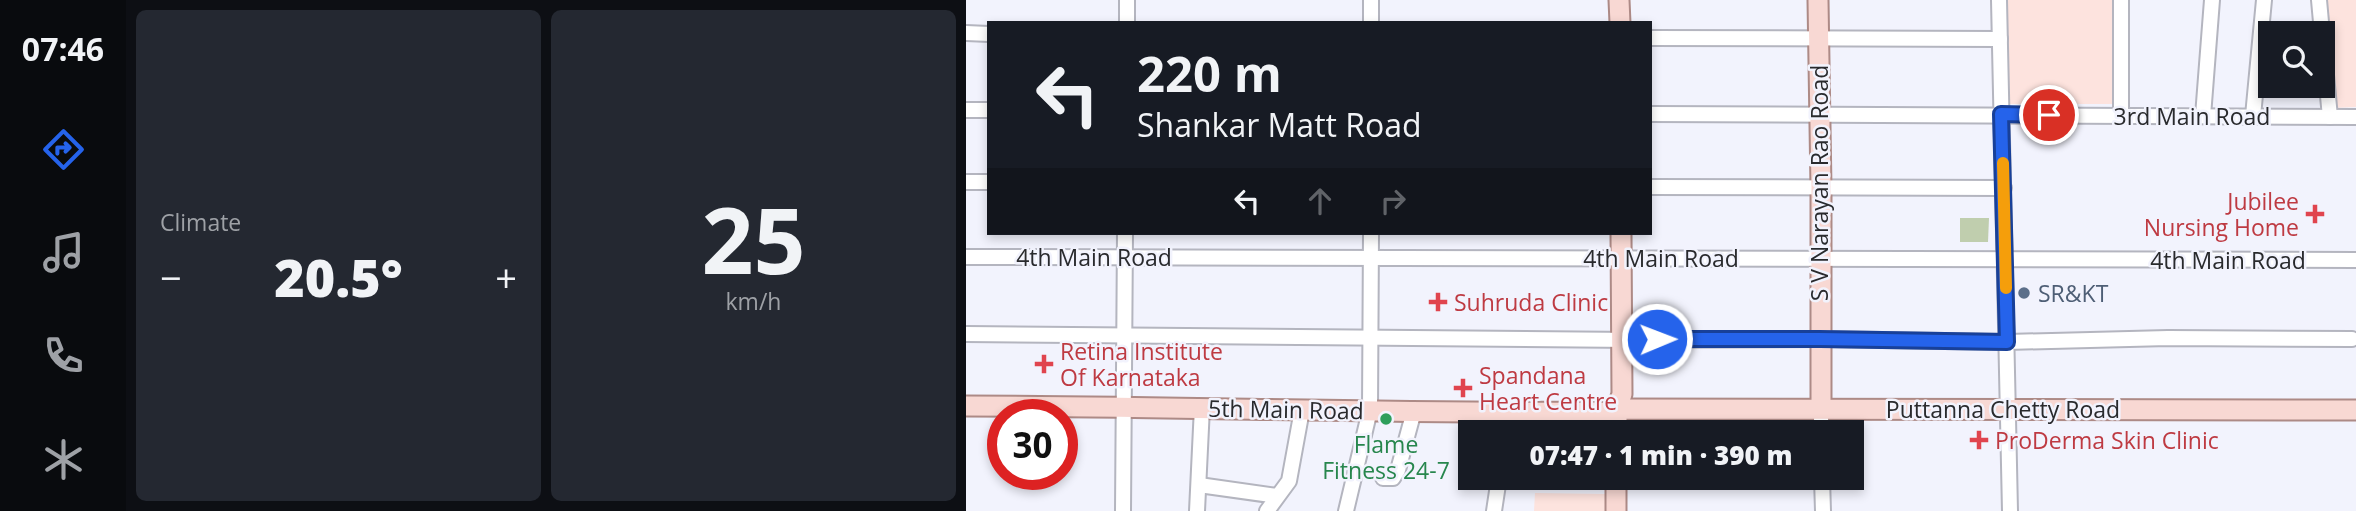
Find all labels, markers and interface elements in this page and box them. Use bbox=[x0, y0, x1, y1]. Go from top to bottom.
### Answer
map controls bbox=[2258, 21, 2335, 98]
button: search bbox=[2258, 21, 2335, 98]
text: 07:46 bbox=[22, 27, 104, 70]
text: 220 m bbox=[1137, 40, 1282, 106]
icon: left bbox=[1022, 49, 1113, 140]
street label: S V Narayan Rao Road bbox=[1803, 65, 1835, 301]
pin bbox=[2019, 85, 2079, 145]
icon: arrive bbox=[2030, 96, 2068, 134]
street label: 3rd Main Road bbox=[2114, 100, 2270, 132]
text: Shankar Matt Road bbox=[1137, 103, 1422, 146]
icon: directions bbox=[39, 125, 88, 174]
text: 25 bbox=[701, 177, 806, 301]
icon: left bbox=[1228, 182, 1266, 220]
icon: ahead bbox=[1301, 182, 1339, 220]
icon: right bbox=[1374, 182, 1412, 220]
place label: Jubilee Nursing Home bbox=[2144, 185, 2299, 243]
marker: Jubilee Nursing Home bbox=[2305, 204, 2325, 224]
text: Climate bbox=[160, 206, 241, 238]
icon: music bbox=[39, 228, 88, 277]
text: 20.5° bbox=[274, 241, 403, 312]
street label: 4th Main Road bbox=[1016, 241, 1172, 273]
street label: 4th Main Road bbox=[1583, 242, 1739, 274]
street label: 4th Main Road bbox=[2150, 244, 2306, 276]
text: − bbox=[160, 251, 182, 303]
text: + bbox=[495, 251, 517, 303]
place label: SR&KT bbox=[2038, 277, 2109, 309]
text: km/h bbox=[726, 285, 781, 317]
marker: SR&KT bbox=[2016, 285, 2032, 301]
place label: Suhruda Clinic bbox=[1454, 286, 1608, 318]
marker: Suhruda Clinic bbox=[1428, 292, 1448, 312]
position arrow bbox=[1620, 302, 1694, 376]
icon: phone bbox=[39, 331, 88, 380]
place label: Retina Institute Of Karnataka bbox=[1060, 335, 1223, 393]
marker: Retina Institute Of Karnataka bbox=[1034, 354, 1054, 374]
place label: Spandana Heart Centre bbox=[1479, 359, 1617, 417]
marker: Spandana Heart Centre bbox=[1453, 378, 1473, 398]
street label: 5th Main Road bbox=[1208, 392, 1364, 426]
street label: Puttanna Chetty Road bbox=[1886, 393, 2120, 425]
speed limit sign: 30 bbox=[987, 399, 1078, 490]
marker: Flame Fitness 24-7 bbox=[1378, 411, 1394, 427]
place label: ProDerma Skin Clinic bbox=[1995, 424, 2219, 456]
place label: Flame Fitness 24-7 bbox=[1322, 428, 1450, 486]
marker: ProDerma Skin Clinic bbox=[1969, 430, 1989, 450]
icon: climate bbox=[39, 435, 88, 484]
text: 07:47 · 1 min · 390 m bbox=[1530, 437, 1792, 473]

